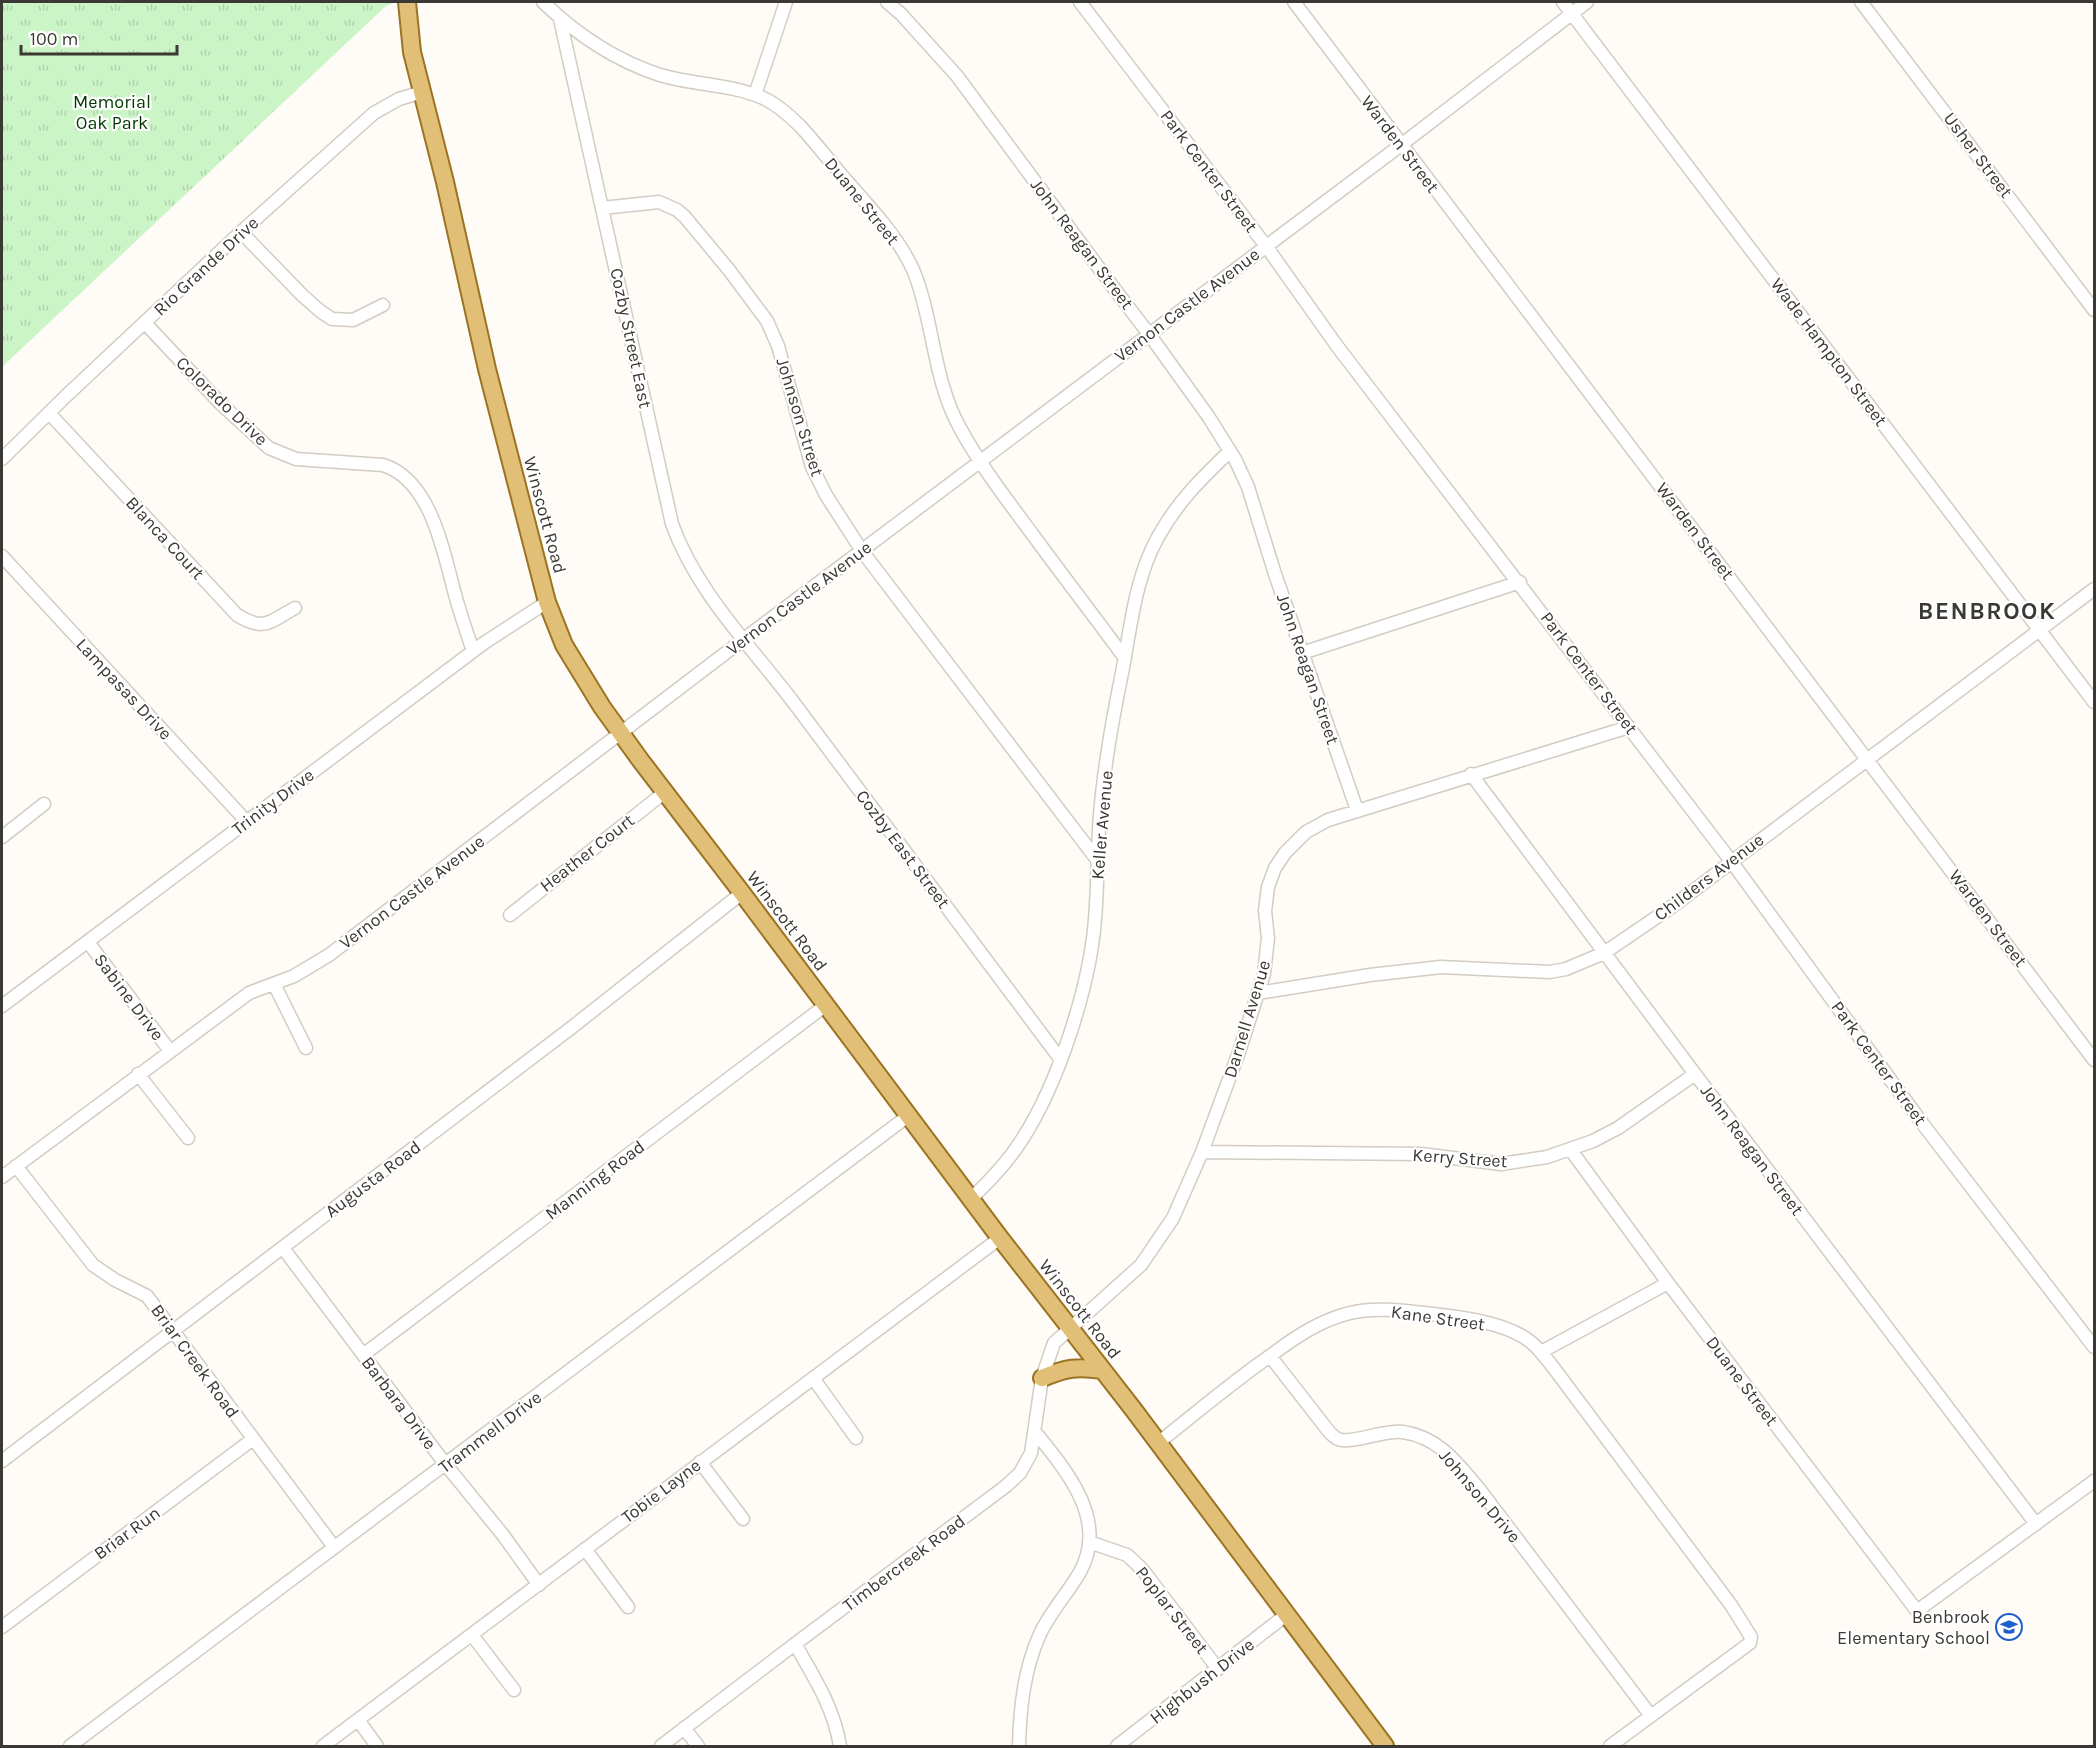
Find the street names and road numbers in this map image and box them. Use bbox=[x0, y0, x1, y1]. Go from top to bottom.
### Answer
street label: Warden Street bbox=[1356, 91, 1444, 197]
street label: Park Center Street bbox=[1156, 105, 1262, 237]
street label: Usher Street bbox=[1939, 108, 2017, 202]
street label: Duane Street bbox=[820, 153, 904, 249]
street label: John Reagan Street bbox=[1026, 174, 1138, 314]
street label: Rio Grande Drive bbox=[149, 212, 263, 320]
street label: Vernon Castle Avenue bbox=[1110, 243, 1264, 367]
street label: Cozby Street East bbox=[605, 266, 657, 410]
street label: Wade Hampton Street bbox=[1766, 273, 1892, 431]
street label: Colorado Drive bbox=[172, 352, 272, 450]
street label: Johnson Street bbox=[772, 355, 829, 479]
street label: Winscott Road bbox=[519, 454, 571, 576]
street label: Warden Street bbox=[1651, 478, 1739, 584]
street label: Blanca Court bbox=[121, 492, 209, 584]
street label: Vernon Castle Avenue bbox=[722, 536, 876, 660]
street label: John Reagan Street bbox=[1272, 591, 1344, 747]
street label: Park Center Street bbox=[1536, 607, 1642, 739]
street label: Lampasas Drive bbox=[71, 634, 177, 744]
street label: Trinity Drive bbox=[228, 764, 318, 840]
street label: Keller Avenue bbox=[1086, 769, 1118, 881]
street label: Cozby East Street bbox=[851, 785, 955, 913]
street label: Heather Court bbox=[535, 809, 639, 897]
street label: Childers Avenue bbox=[1650, 829, 1768, 925]
street label: Vernon Castle Avenue bbox=[335, 830, 489, 954]
street label: Warden Street bbox=[1944, 865, 2032, 971]
street label: Winscott Road bbox=[742, 866, 832, 976]
street label: Sabine Drive bbox=[89, 949, 169, 1045]
street label: Darnell Avenue bbox=[1219, 957, 1275, 1081]
street label: Park Center Street bbox=[1827, 997, 1932, 1130]
street label: John Reagan Street bbox=[1696, 1080, 1808, 1220]
street label: Manning Road bbox=[541, 1135, 649, 1225]
street label: Augusta Road bbox=[321, 1136, 425, 1222]
street label: Kerry Street bbox=[1412, 1144, 1509, 1172]
street label: Winscott Road bbox=[1034, 1255, 1126, 1363]
street label: Briar Creek Road bbox=[146, 1300, 244, 1422]
street label: Kane Street bbox=[1390, 1301, 1487, 1336]
street label: Duane Street bbox=[1701, 1332, 1783, 1430]
street label: Barbara Drive bbox=[357, 1352, 441, 1454]
street label: Trammell Drive bbox=[434, 1386, 546, 1478]
street label: Johnson Drive bbox=[1435, 1445, 1525, 1547]
street label: Tobie Layne bbox=[617, 1454, 705, 1528]
street label: Briar Run bbox=[90, 1502, 164, 1564]
street label: Timbercreek Road bbox=[838, 1510, 970, 1616]
street label: Poplar Street bbox=[1131, 1562, 1213, 1659]
street label: Highbush Drive bbox=[1145, 1633, 1259, 1729]

